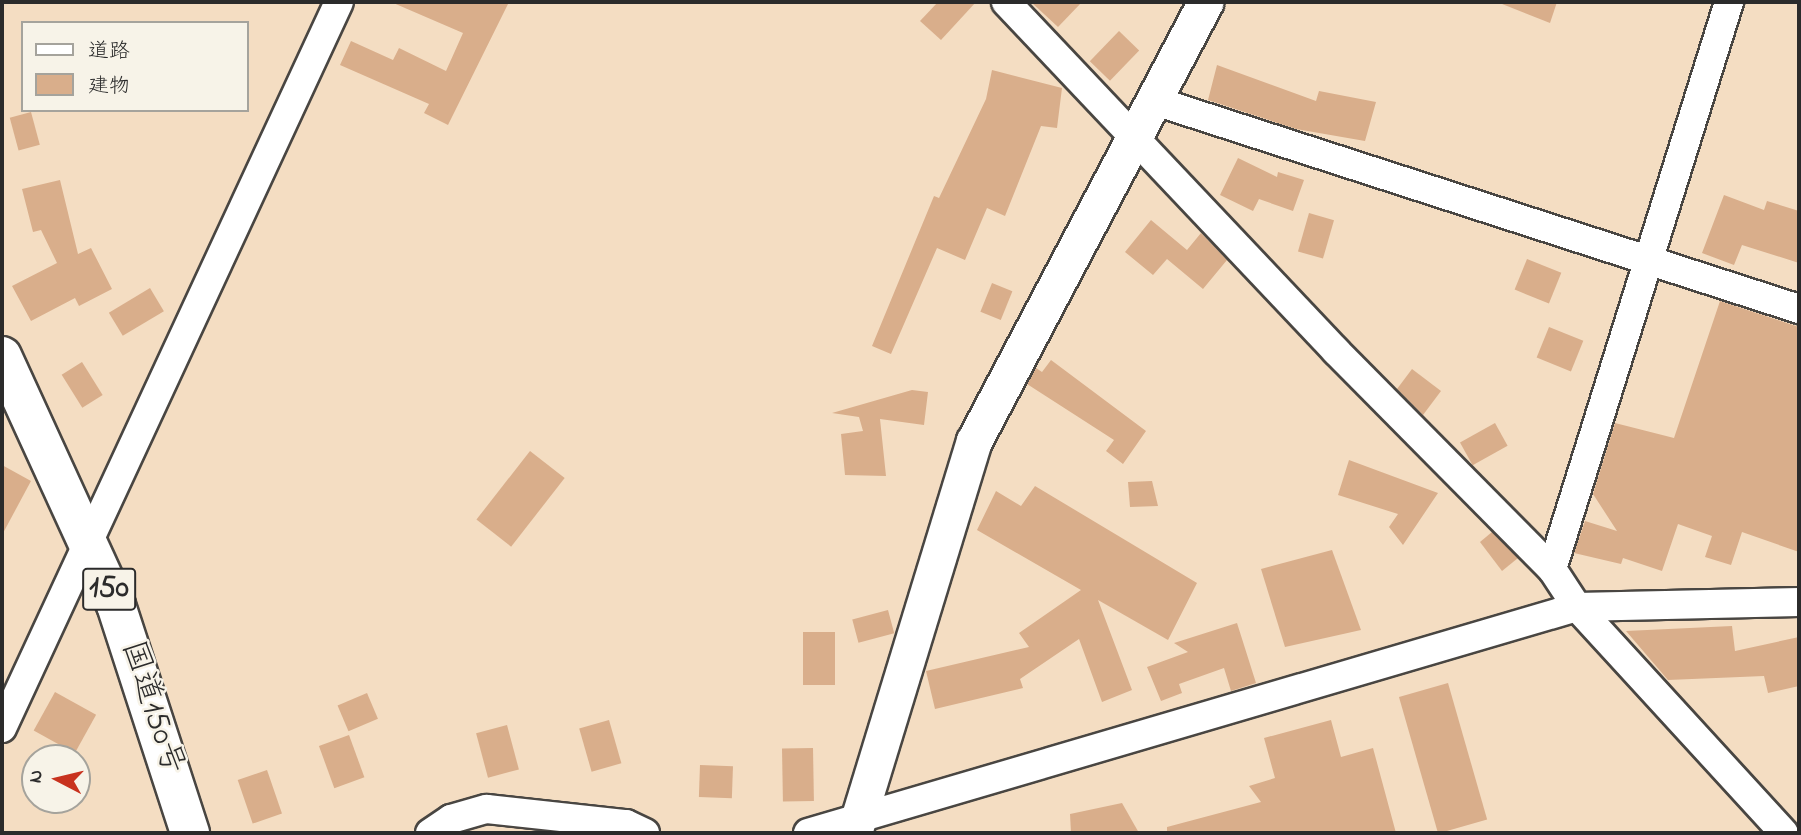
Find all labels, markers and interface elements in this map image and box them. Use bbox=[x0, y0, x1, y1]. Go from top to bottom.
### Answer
legend bbox=[21, 21, 248, 112]
text: 道路 bbox=[88, 37, 130, 67]
text: 建物 bbox=[88, 72, 130, 102]
road number: 150 bbox=[81, 562, 137, 616]
street label: 国道150号 bbox=[111, 636, 191, 780]
north arrow bbox=[21, 744, 91, 814]
text: N bbox=[22, 769, 51, 785]

